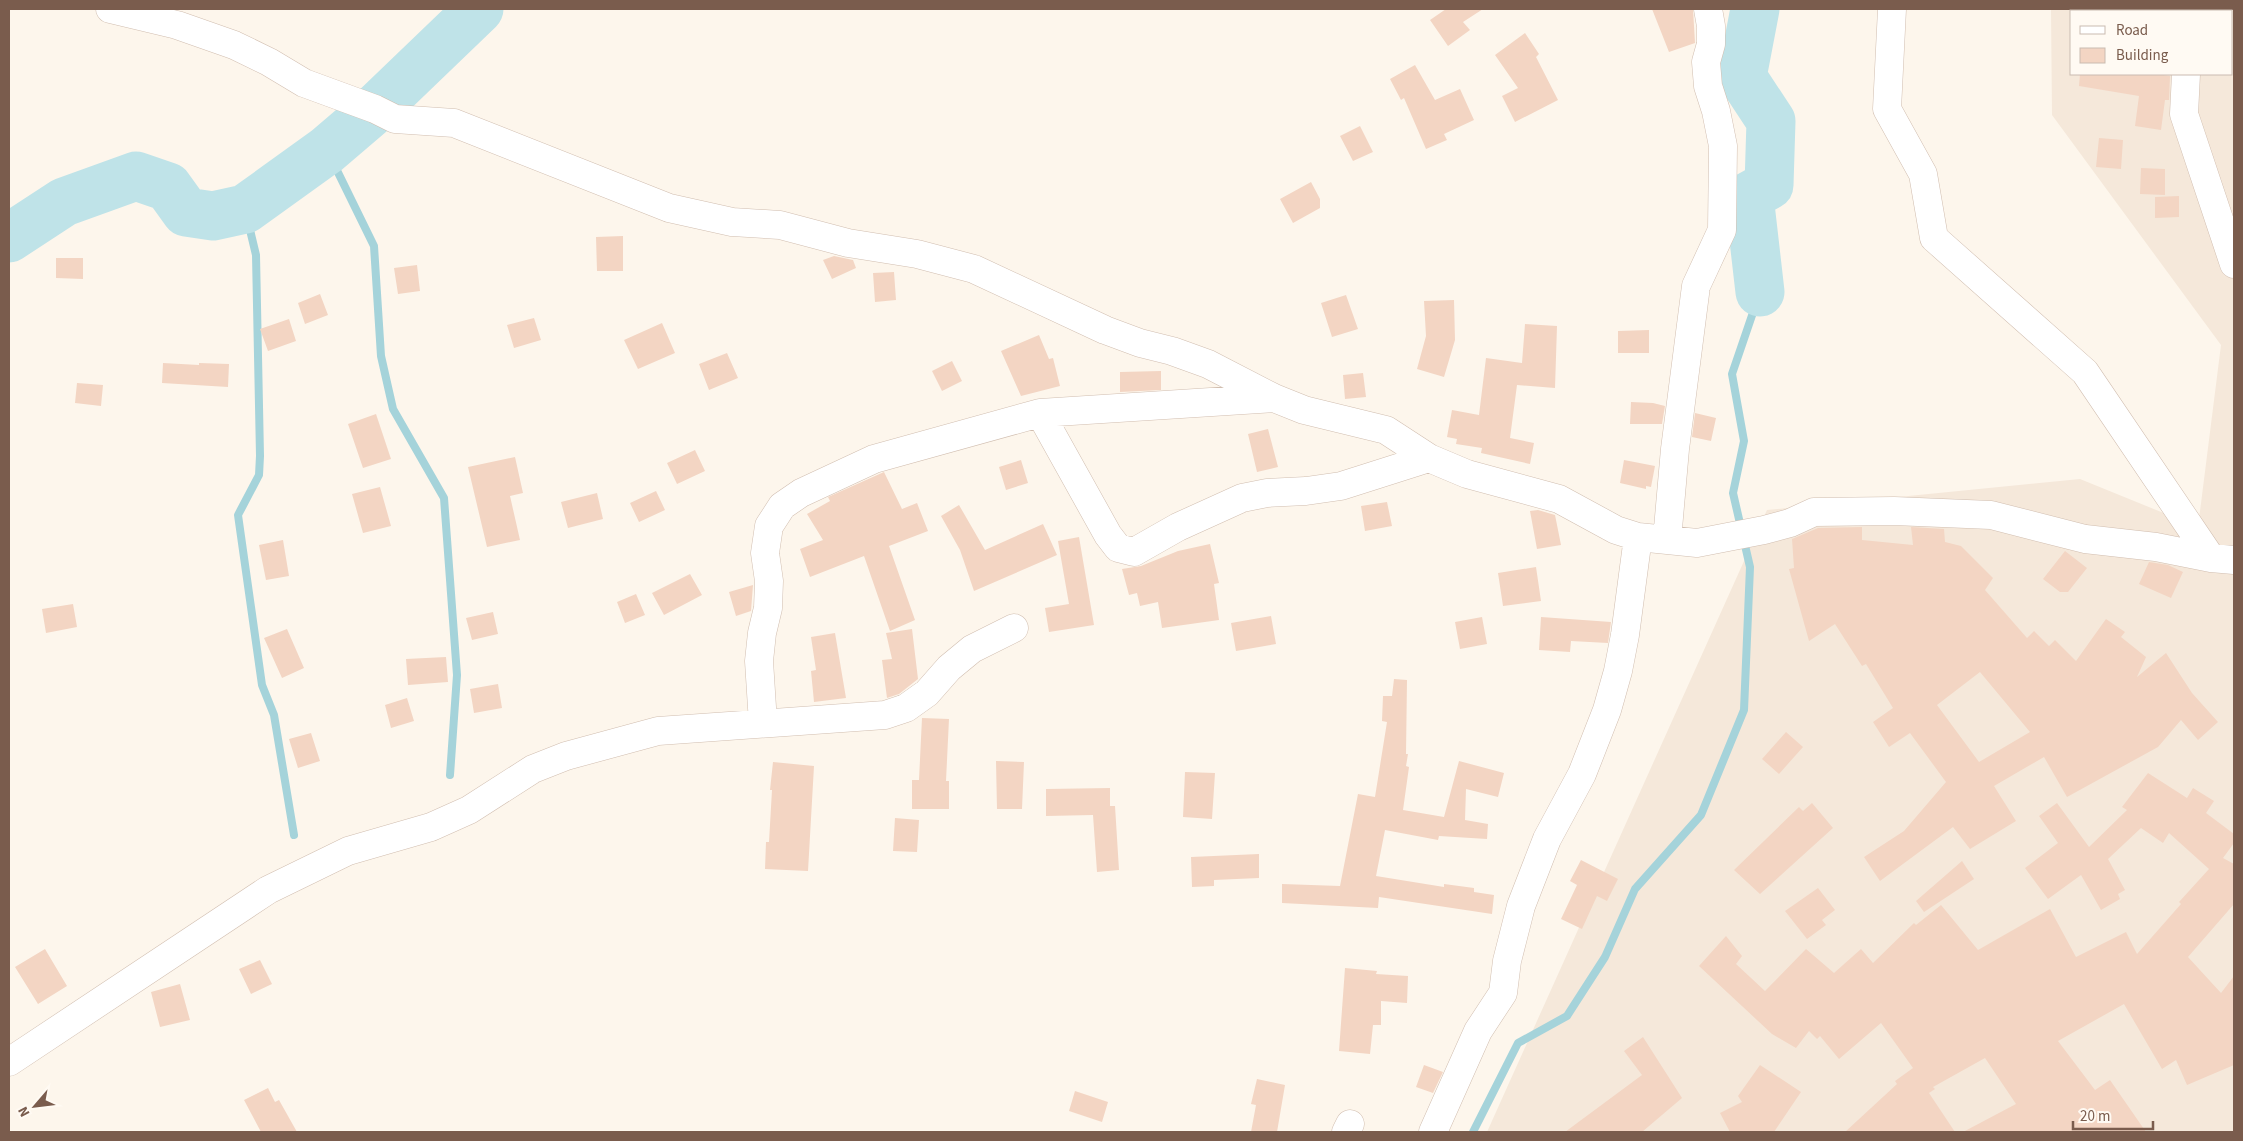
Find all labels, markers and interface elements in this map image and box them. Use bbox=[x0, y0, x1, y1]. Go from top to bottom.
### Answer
legend bbox=[2070, 10, 2233, 75]
text: Road bbox=[2116, 20, 2148, 41]
text: Building bbox=[2116, 45, 2169, 66]
north arrow bbox=[10, 1081, 60, 1131]
scale bar bbox=[2073, 1098, 2153, 1130]
text: N bbox=[13, 1103, 35, 1120]
text: 20 m bbox=[2080, 1106, 2110, 1127]

